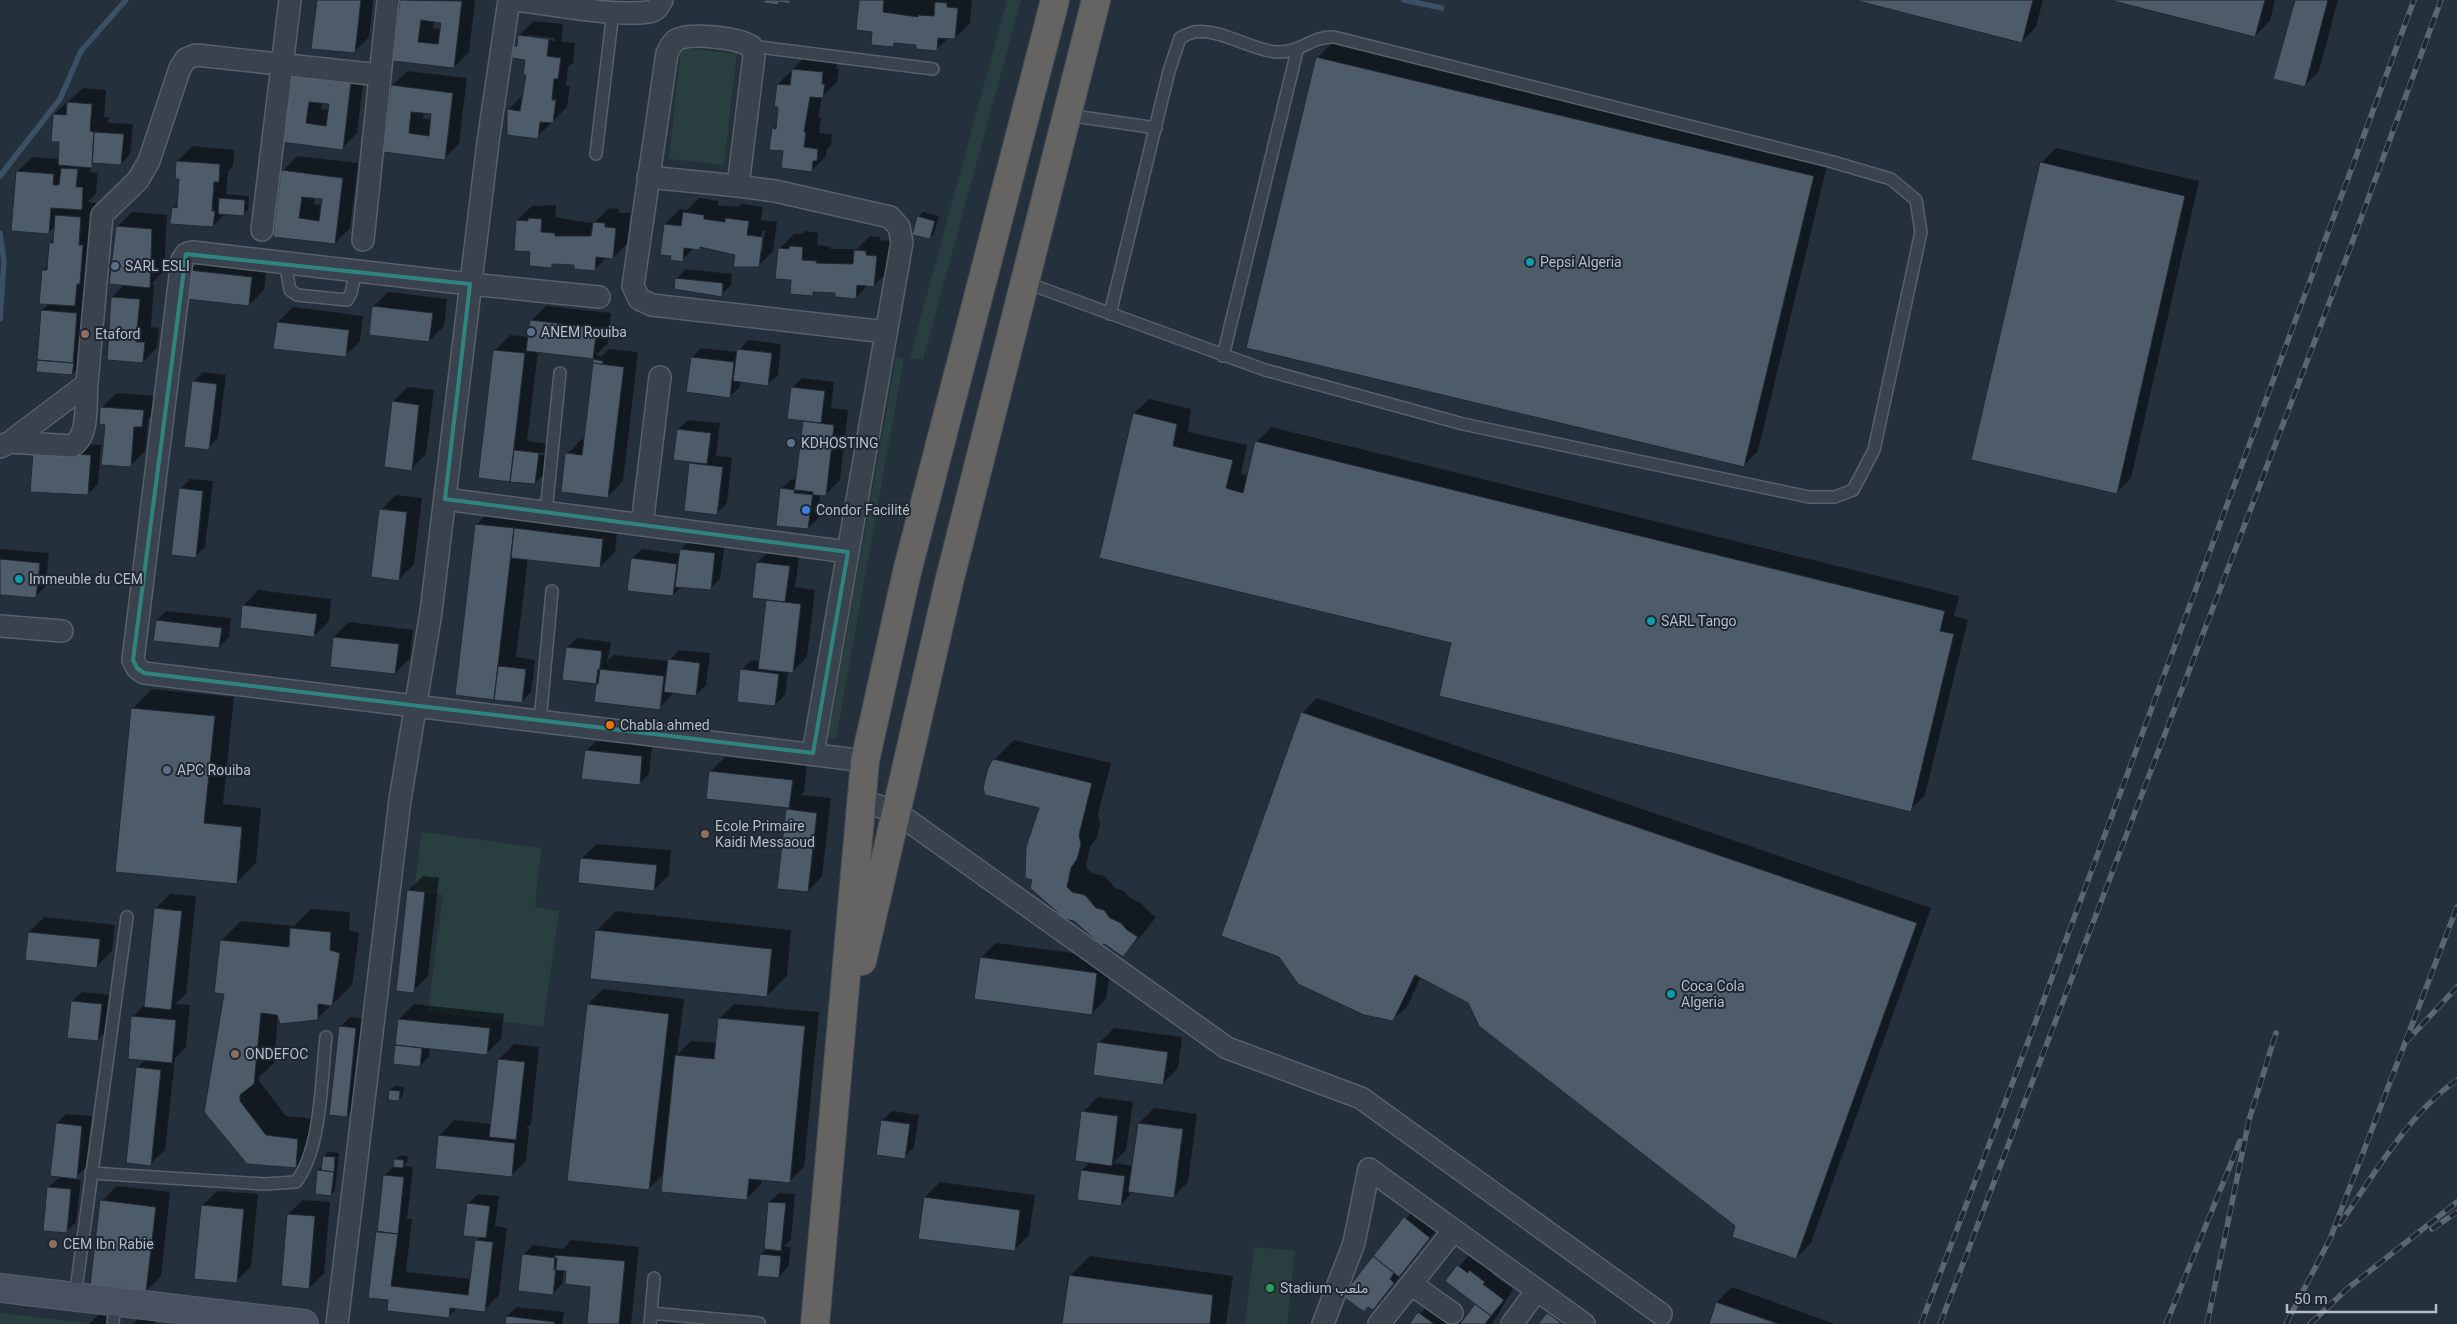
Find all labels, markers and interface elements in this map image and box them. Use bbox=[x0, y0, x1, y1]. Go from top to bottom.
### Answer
place label: Pepsi Algeria bbox=[1540, 254, 1622, 270]
marker: Pepsi Algeria bbox=[1524, 256, 1536, 268]
place label: SARL ESLI bbox=[125, 258, 190, 274]
marker: SARL ESLI bbox=[109, 260, 121, 272]
place label: ANEM Rouiba bbox=[541, 324, 627, 340]
place label: Etaford bbox=[95, 326, 141, 342]
marker: ANEM Rouiba bbox=[525, 326, 537, 338]
marker: Etaford bbox=[79, 328, 91, 340]
place label: KDHOSTING bbox=[801, 435, 879, 451]
marker: KDHOSTING bbox=[785, 437, 797, 449]
place label: Condor Facilité bbox=[816, 502, 910, 518]
marker: Condor Facilité bbox=[800, 504, 812, 516]
place label: Immeuble du CEM bbox=[29, 571, 143, 587]
marker: Immeuble du CEM bbox=[13, 573, 25, 585]
place label: SARL Tango bbox=[1661, 613, 1737, 629]
marker: SARL Tango bbox=[1645, 615, 1657, 627]
place label: Chabla ahmed bbox=[620, 717, 710, 733]
marker: Chabla ahmed bbox=[604, 719, 616, 731]
place label: APC Rouiba bbox=[177, 762, 251, 778]
marker: APC Rouiba bbox=[161, 764, 173, 776]
place label: Ecole Primaire Kaidi Messaoud bbox=[715, 818, 815, 850]
marker: Ecole Primaire Kaidi Messaoud bbox=[699, 828, 711, 840]
place label: Coca Cola Algeria bbox=[1681, 978, 1745, 1010]
marker: Coca Cola Algeria bbox=[1665, 988, 1677, 1000]
place label: ONDEFOC bbox=[245, 1046, 308, 1062]
marker: ONDEFOC bbox=[229, 1048, 241, 1060]
place label: CEM Ibn Rabie bbox=[63, 1236, 154, 1252]
marker: CEM Ibn Rabie bbox=[47, 1238, 59, 1250]
place label: Stadium ملعب bbox=[1280, 1280, 1368, 1297]
marker: Stadium ملعب bbox=[1264, 1282, 1276, 1294]
scale bar bbox=[2287, 1282, 2436, 1314]
text: 50 m bbox=[2294, 1290, 2328, 1308]

